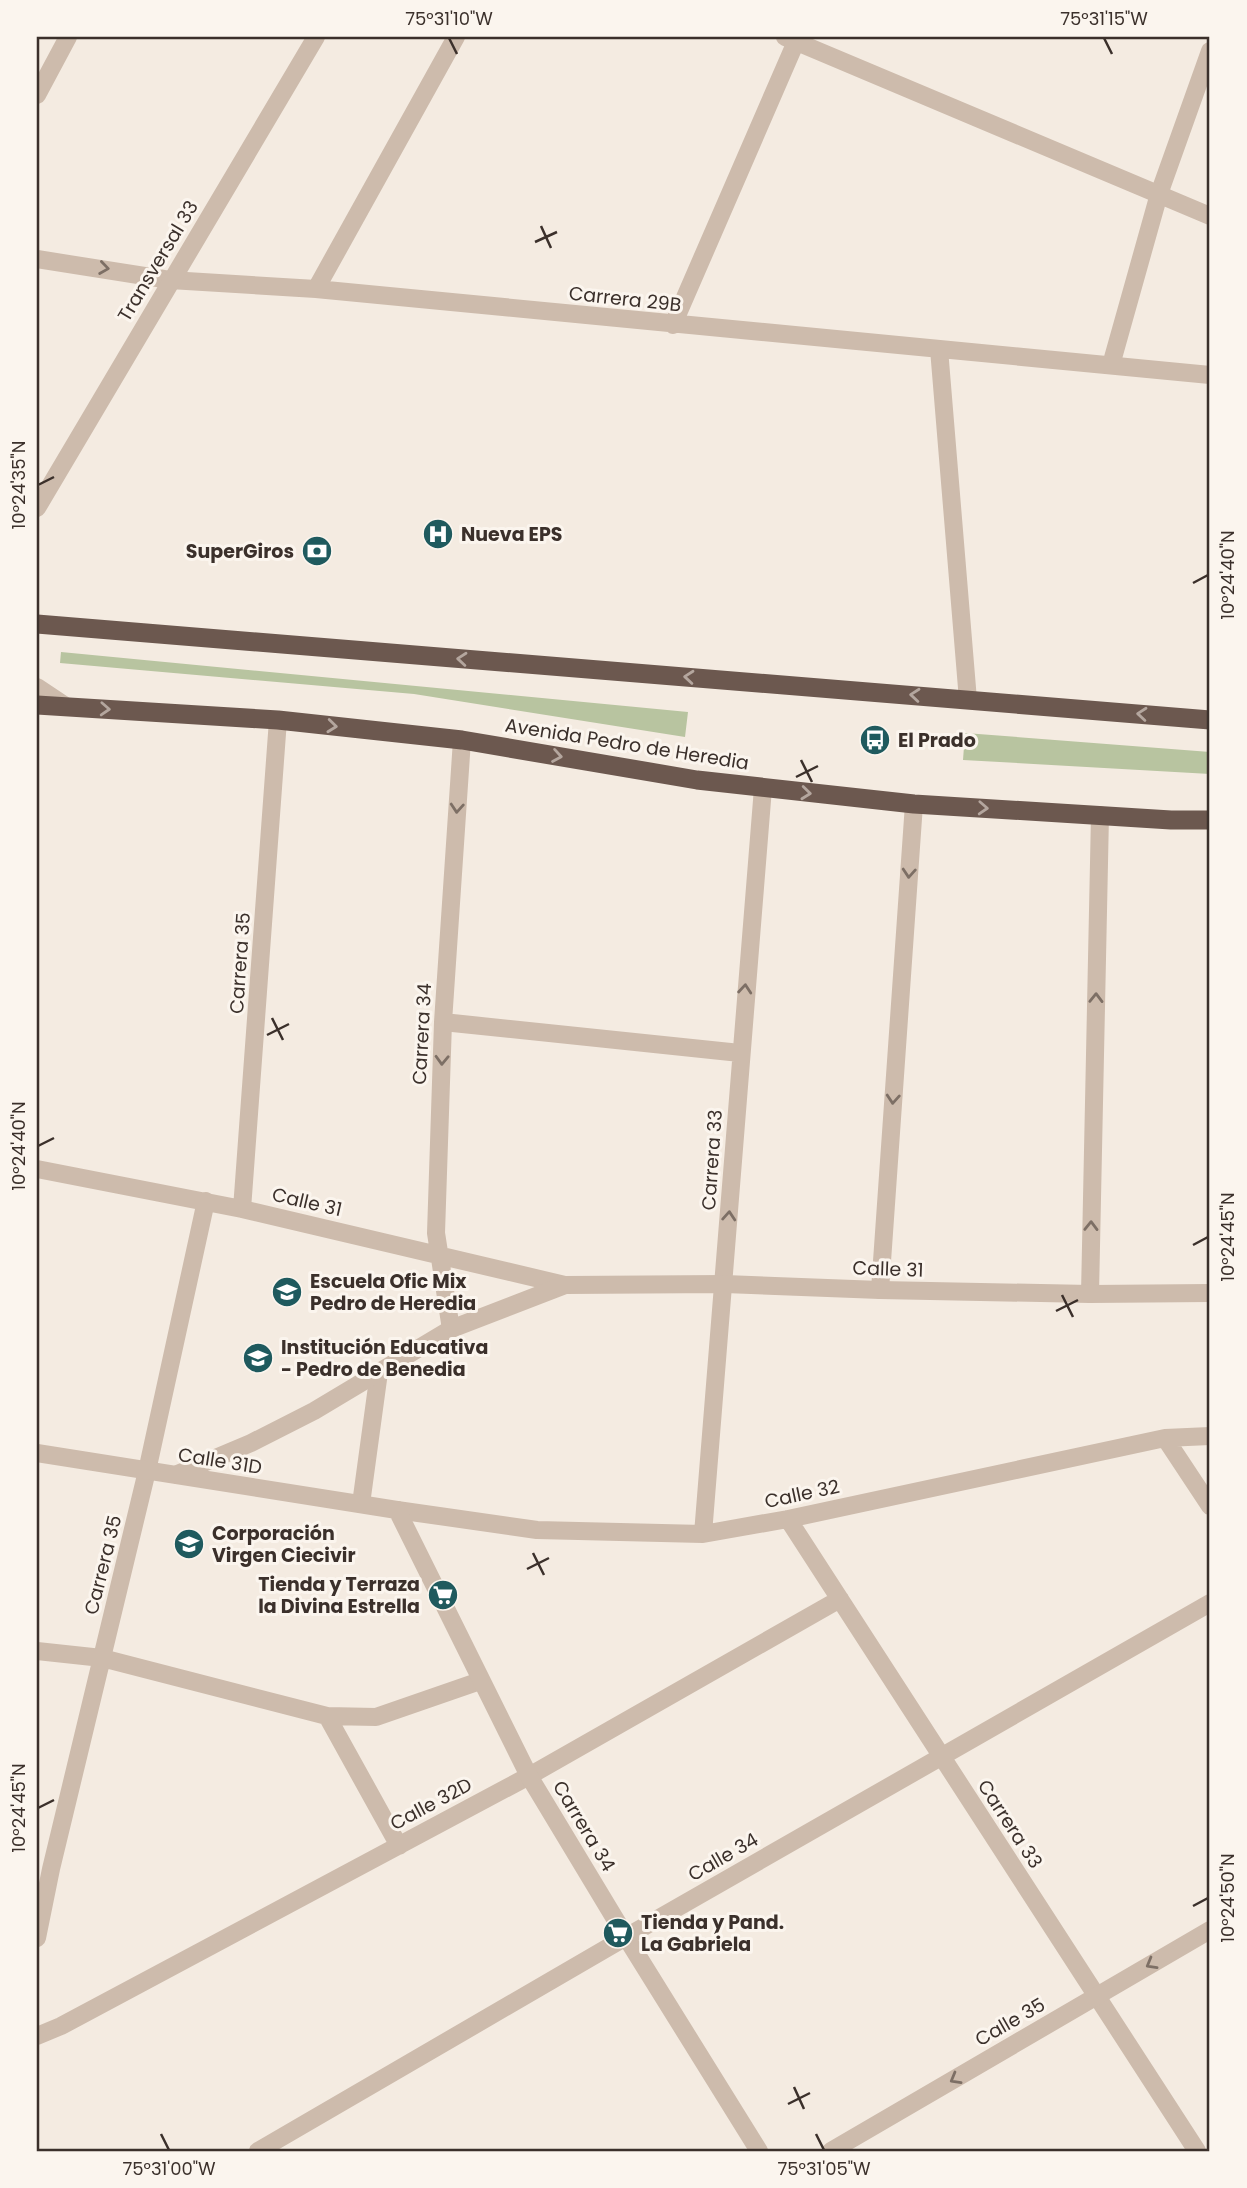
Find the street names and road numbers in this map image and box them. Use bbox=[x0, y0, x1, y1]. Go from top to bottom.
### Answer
street label: Transversal 33 bbox=[111, 195, 205, 327]
street label: Carrera 29B bbox=[567, 280, 683, 318]
street label: Avenida Pedro de Heredia bbox=[503, 711, 751, 777]
street label: Carrera 35 bbox=[223, 911, 257, 1015]
street label: Carrera 34 bbox=[406, 983, 438, 1085]
street label: Carrera 33 bbox=[695, 1109, 729, 1211]
street label: Calle 31 bbox=[269, 1181, 345, 1223]
street label: Calle 31 bbox=[852, 1254, 924, 1284]
street label: Calle 31D bbox=[176, 1441, 264, 1481]
street label: Calle 32 bbox=[762, 1473, 842, 1515]
street label: Carrera 35 bbox=[78, 1512, 128, 1618]
street label: Calle 32D bbox=[385, 1771, 477, 1837]
street label: Carrera 33 bbox=[971, 1774, 1049, 1874]
street label: Carrera 34 bbox=[546, 1775, 622, 1877]
street label: Calle 34 bbox=[683, 1826, 763, 1888]
street label: Calle 35 bbox=[970, 1991, 1050, 2053]

